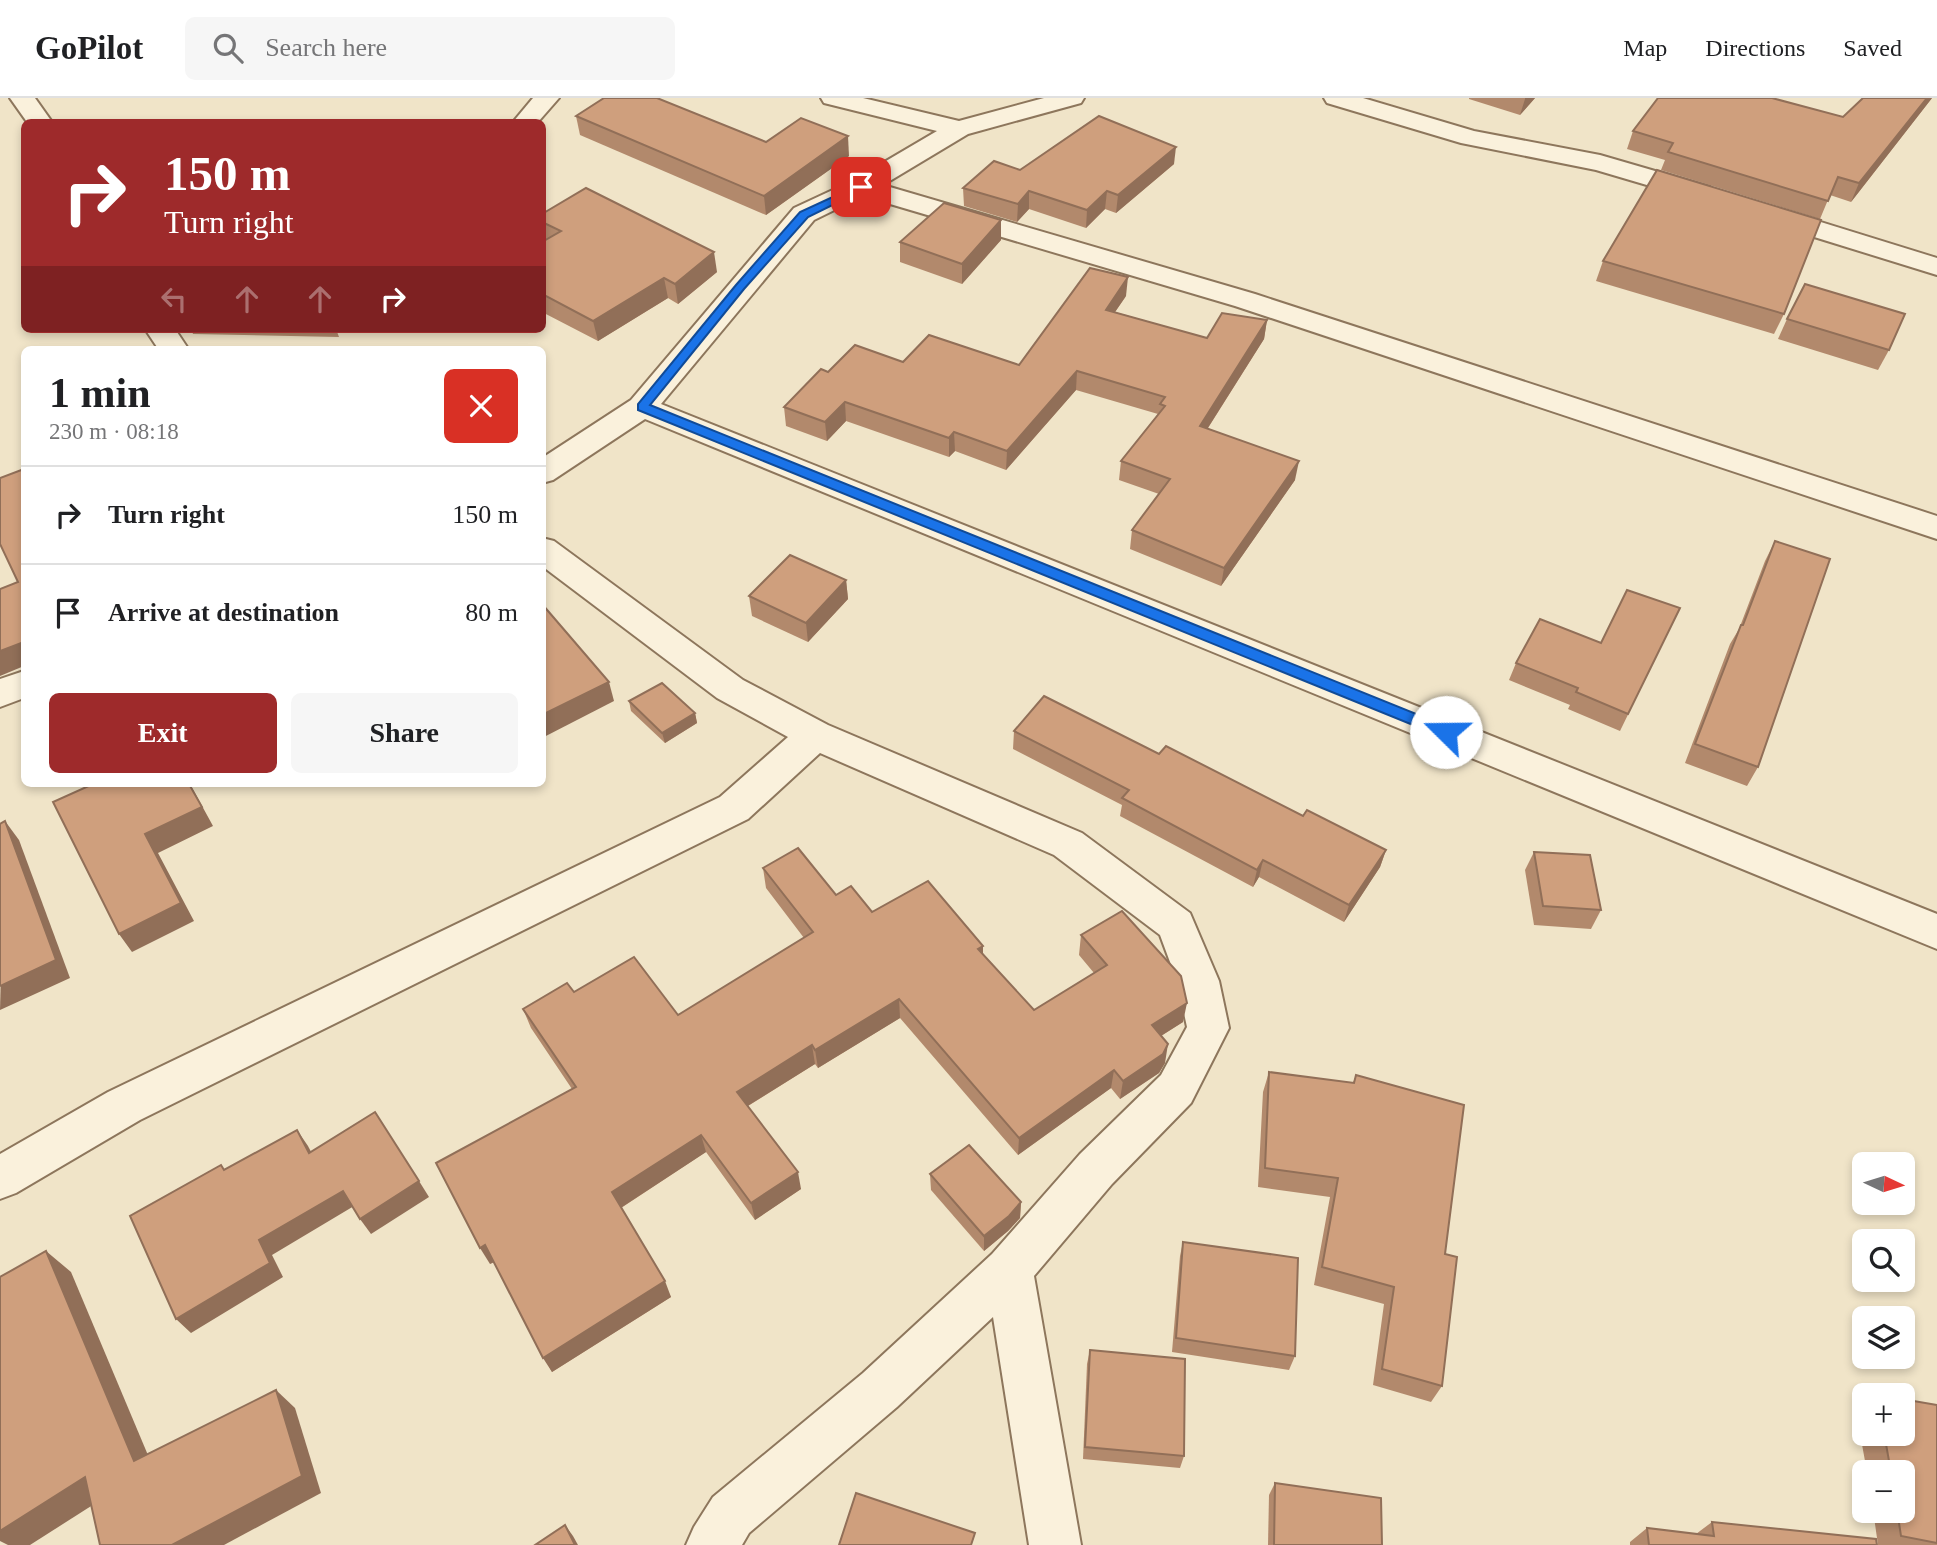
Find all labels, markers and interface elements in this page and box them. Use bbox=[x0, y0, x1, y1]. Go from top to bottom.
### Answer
search box bbox=[185, 17, 675, 80]
icon: search bbox=[209, 29, 247, 67]
text: GoPilot bbox=[35, 30, 143, 66]
text: Search here bbox=[265, 33, 387, 62]
text: Map bbox=[1623, 35, 1667, 61]
text: Directions bbox=[1705, 35, 1805, 61]
text: Saved bbox=[1843, 35, 1902, 61]
text: 150 m bbox=[164, 146, 291, 201]
icon: right bbox=[49, 147, 140, 238]
pin bbox=[831, 157, 891, 217]
icon: arrive bbox=[842, 168, 880, 206]
text: Turn right bbox=[164, 204, 294, 240]
icon: left bbox=[155, 280, 193, 318]
icon: ahead bbox=[228, 280, 266, 318]
icon: ahead bbox=[301, 280, 339, 318]
icon: right bbox=[374, 280, 412, 318]
button: close bbox=[444, 369, 518, 443]
text: 1 min bbox=[49, 370, 151, 416]
text: 230 m · 08:18 bbox=[49, 419, 179, 444]
icon: right bbox=[49, 496, 87, 534]
text: Turn right bbox=[108, 500, 225, 529]
text: 150 m bbox=[452, 500, 518, 529]
icon: arrive bbox=[49, 594, 87, 632]
text: Arrive at destination bbox=[108, 598, 339, 627]
text: 80 m bbox=[465, 598, 518, 627]
button: Exit bbox=[49, 693, 277, 773]
button: Share bbox=[291, 693, 518, 773]
position arrow bbox=[1409, 695, 1483, 769]
north arrow bbox=[1852, 1152, 1914, 1214]
map controls bbox=[1852, 1152, 1915, 1523]
button: search bbox=[1852, 1229, 1915, 1292]
button: layers bbox=[1852, 1306, 1915, 1369]
button: + bbox=[1852, 1383, 1915, 1446]
button: − bbox=[1852, 1460, 1915, 1523]

